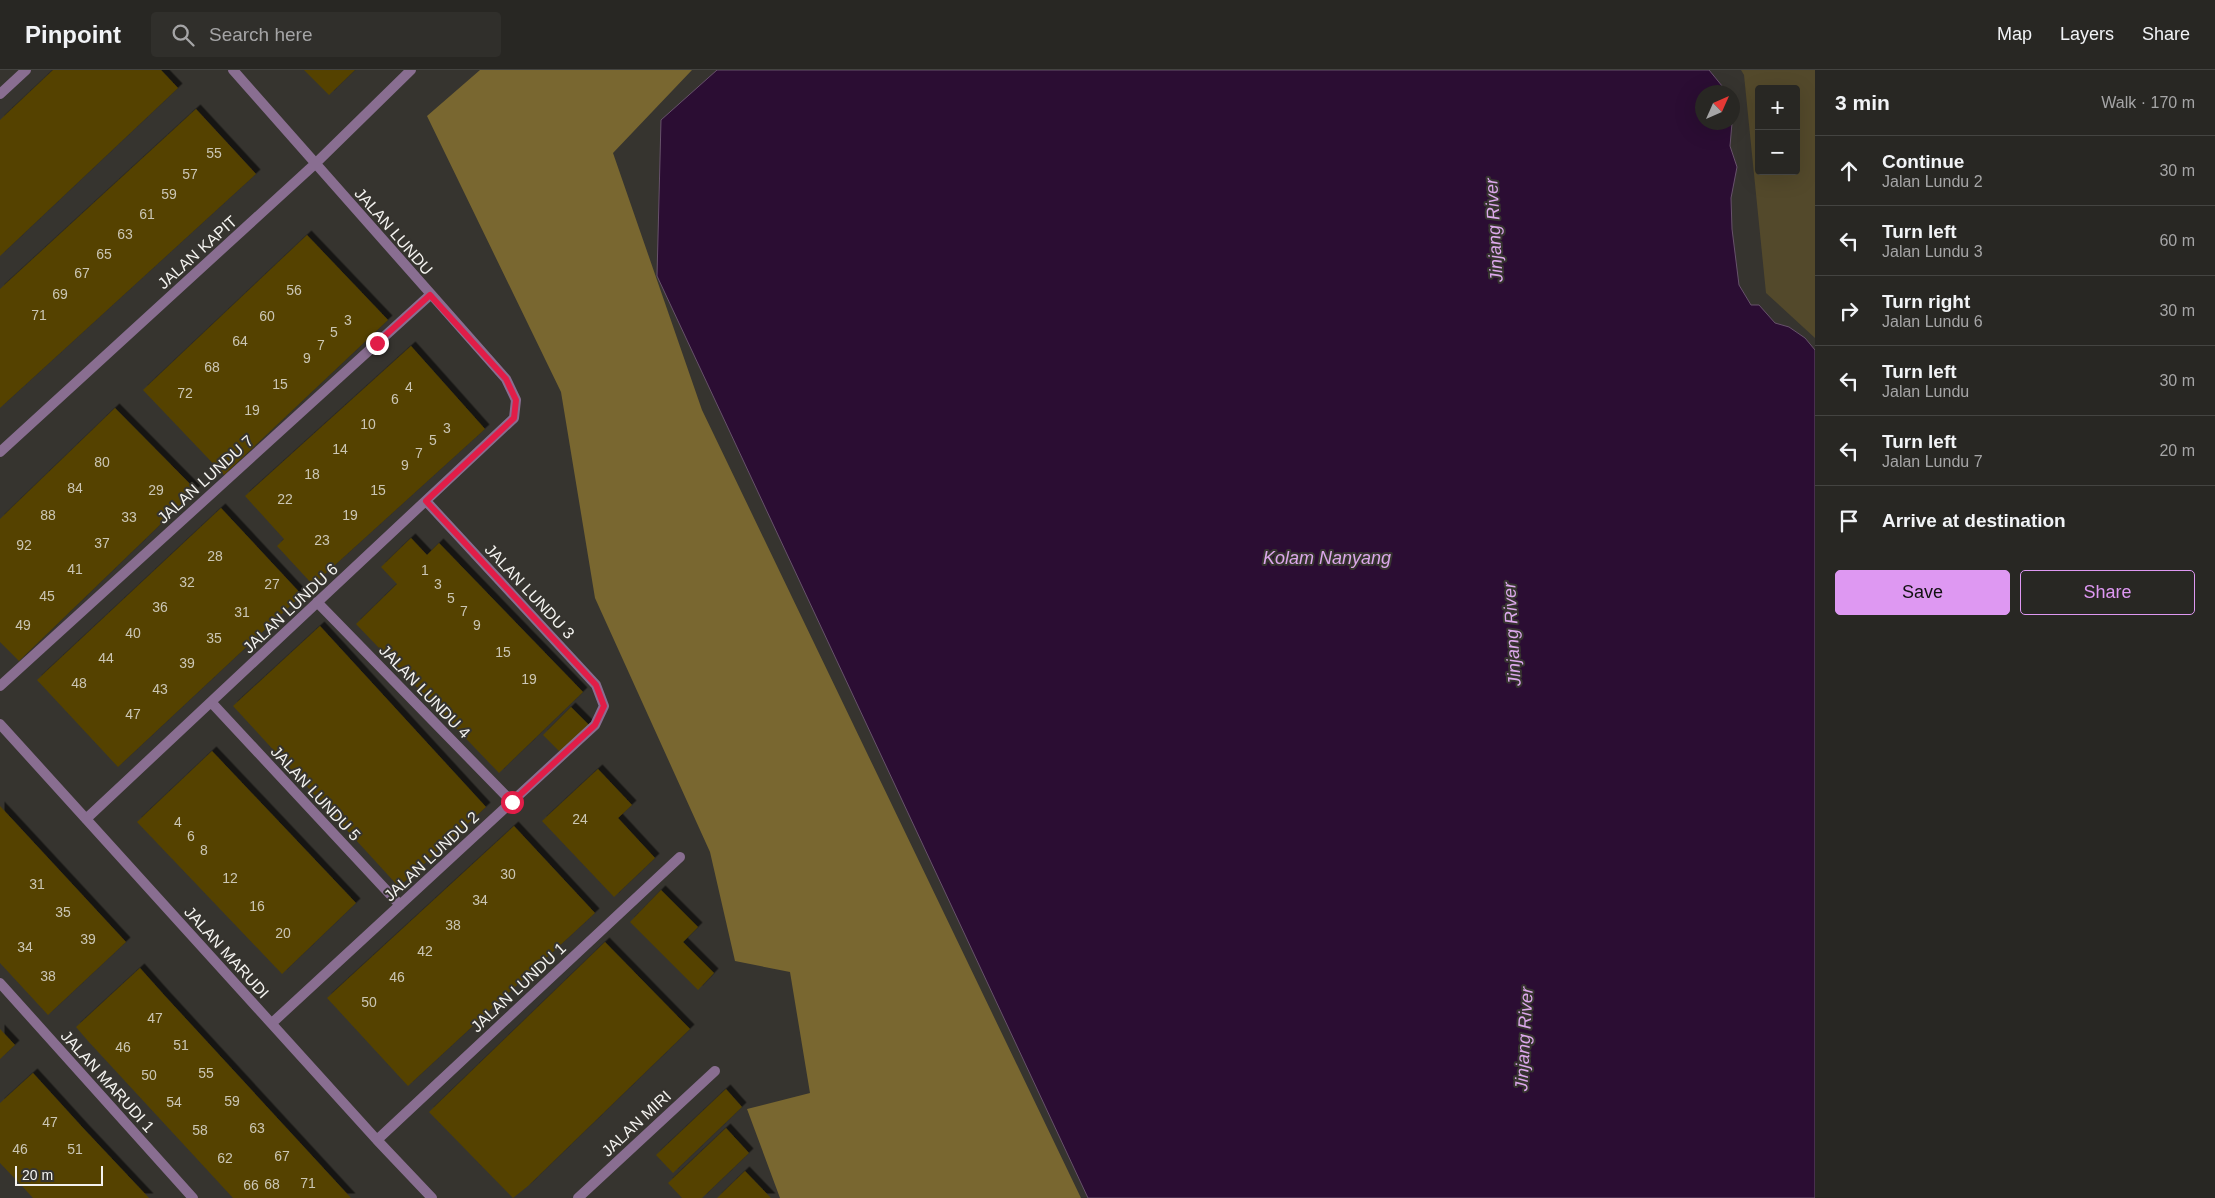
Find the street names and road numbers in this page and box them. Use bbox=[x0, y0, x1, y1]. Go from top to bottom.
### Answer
street label: JALAN LUNDU bbox=[351, 184, 436, 278]
street label: JALAN KAPIT bbox=[154, 212, 241, 292]
street label: JALAN LUNDU 7 bbox=[154, 432, 257, 527]
street label: JALAN LUNDU 3 bbox=[482, 541, 578, 642]
street label: JALAN LUNDU 6 bbox=[240, 560, 341, 656]
street label: JALAN LUNDU 4 bbox=[376, 641, 473, 741]
street label: JALAN LUNDU 5 bbox=[268, 743, 364, 844]
street label: JALAN LUNDU 2 bbox=[381, 808, 482, 904]
street label: JALAN MARUDI bbox=[181, 903, 272, 1002]
street label: JALAN LUNDU 1 bbox=[468, 939, 569, 1035]
street label: JALAN MARUDI 1 bbox=[58, 1027, 158, 1136]
street label: JALAN MIRI bbox=[598, 1087, 674, 1160]

